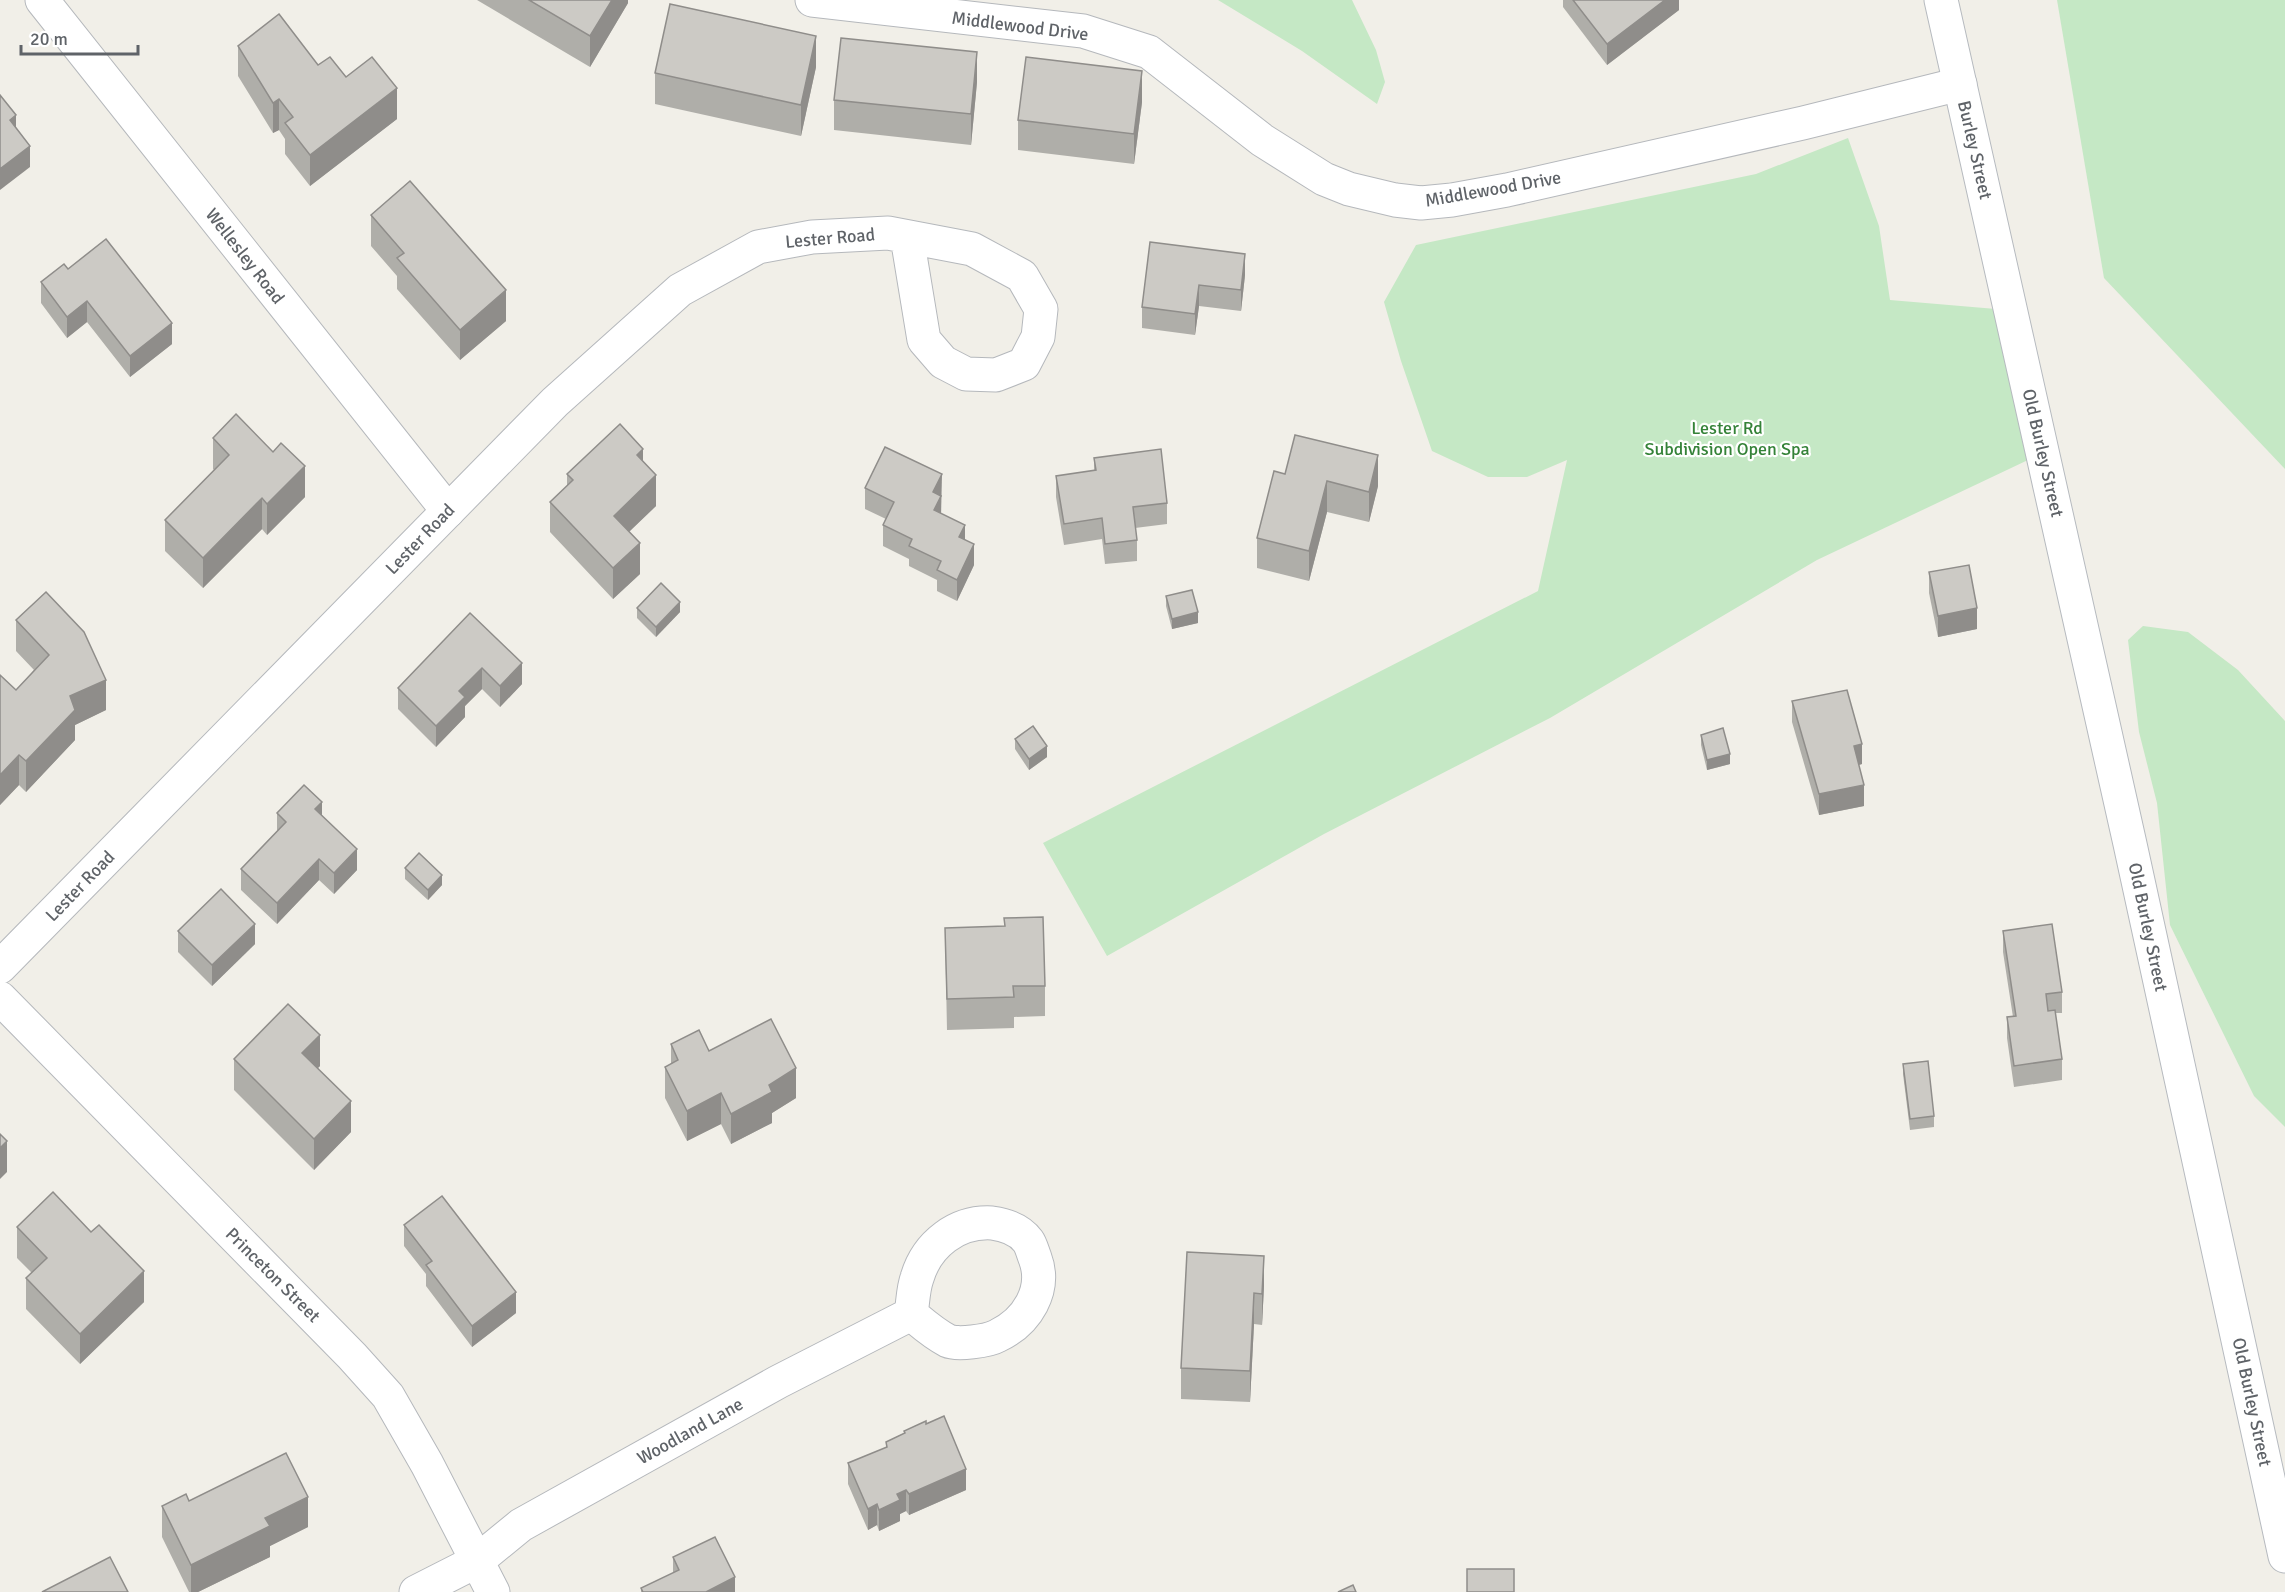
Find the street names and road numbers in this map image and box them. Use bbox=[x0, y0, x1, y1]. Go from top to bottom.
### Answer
street label: Middlewood Drive bbox=[950, 7, 1090, 45]
street label: Burley Street bbox=[1953, 99, 1997, 201]
street label: Middlewood Drive bbox=[1423, 166, 1563, 212]
street label: Wellesley Road bbox=[201, 204, 289, 308]
street label: Lester Road bbox=[784, 223, 876, 253]
street label: Old Burley Street bbox=[2018, 387, 2068, 519]
street label: Lester Road bbox=[381, 499, 459, 579]
street label: Lester Road bbox=[41, 846, 119, 926]
street label: Old Burley Street bbox=[2124, 861, 2172, 993]
street label: Princeton Street bbox=[221, 1223, 325, 1327]
street label: Old Burley Street bbox=[2228, 1336, 2276, 1468]
street label: Woodland Lane bbox=[633, 1393, 747, 1469]

